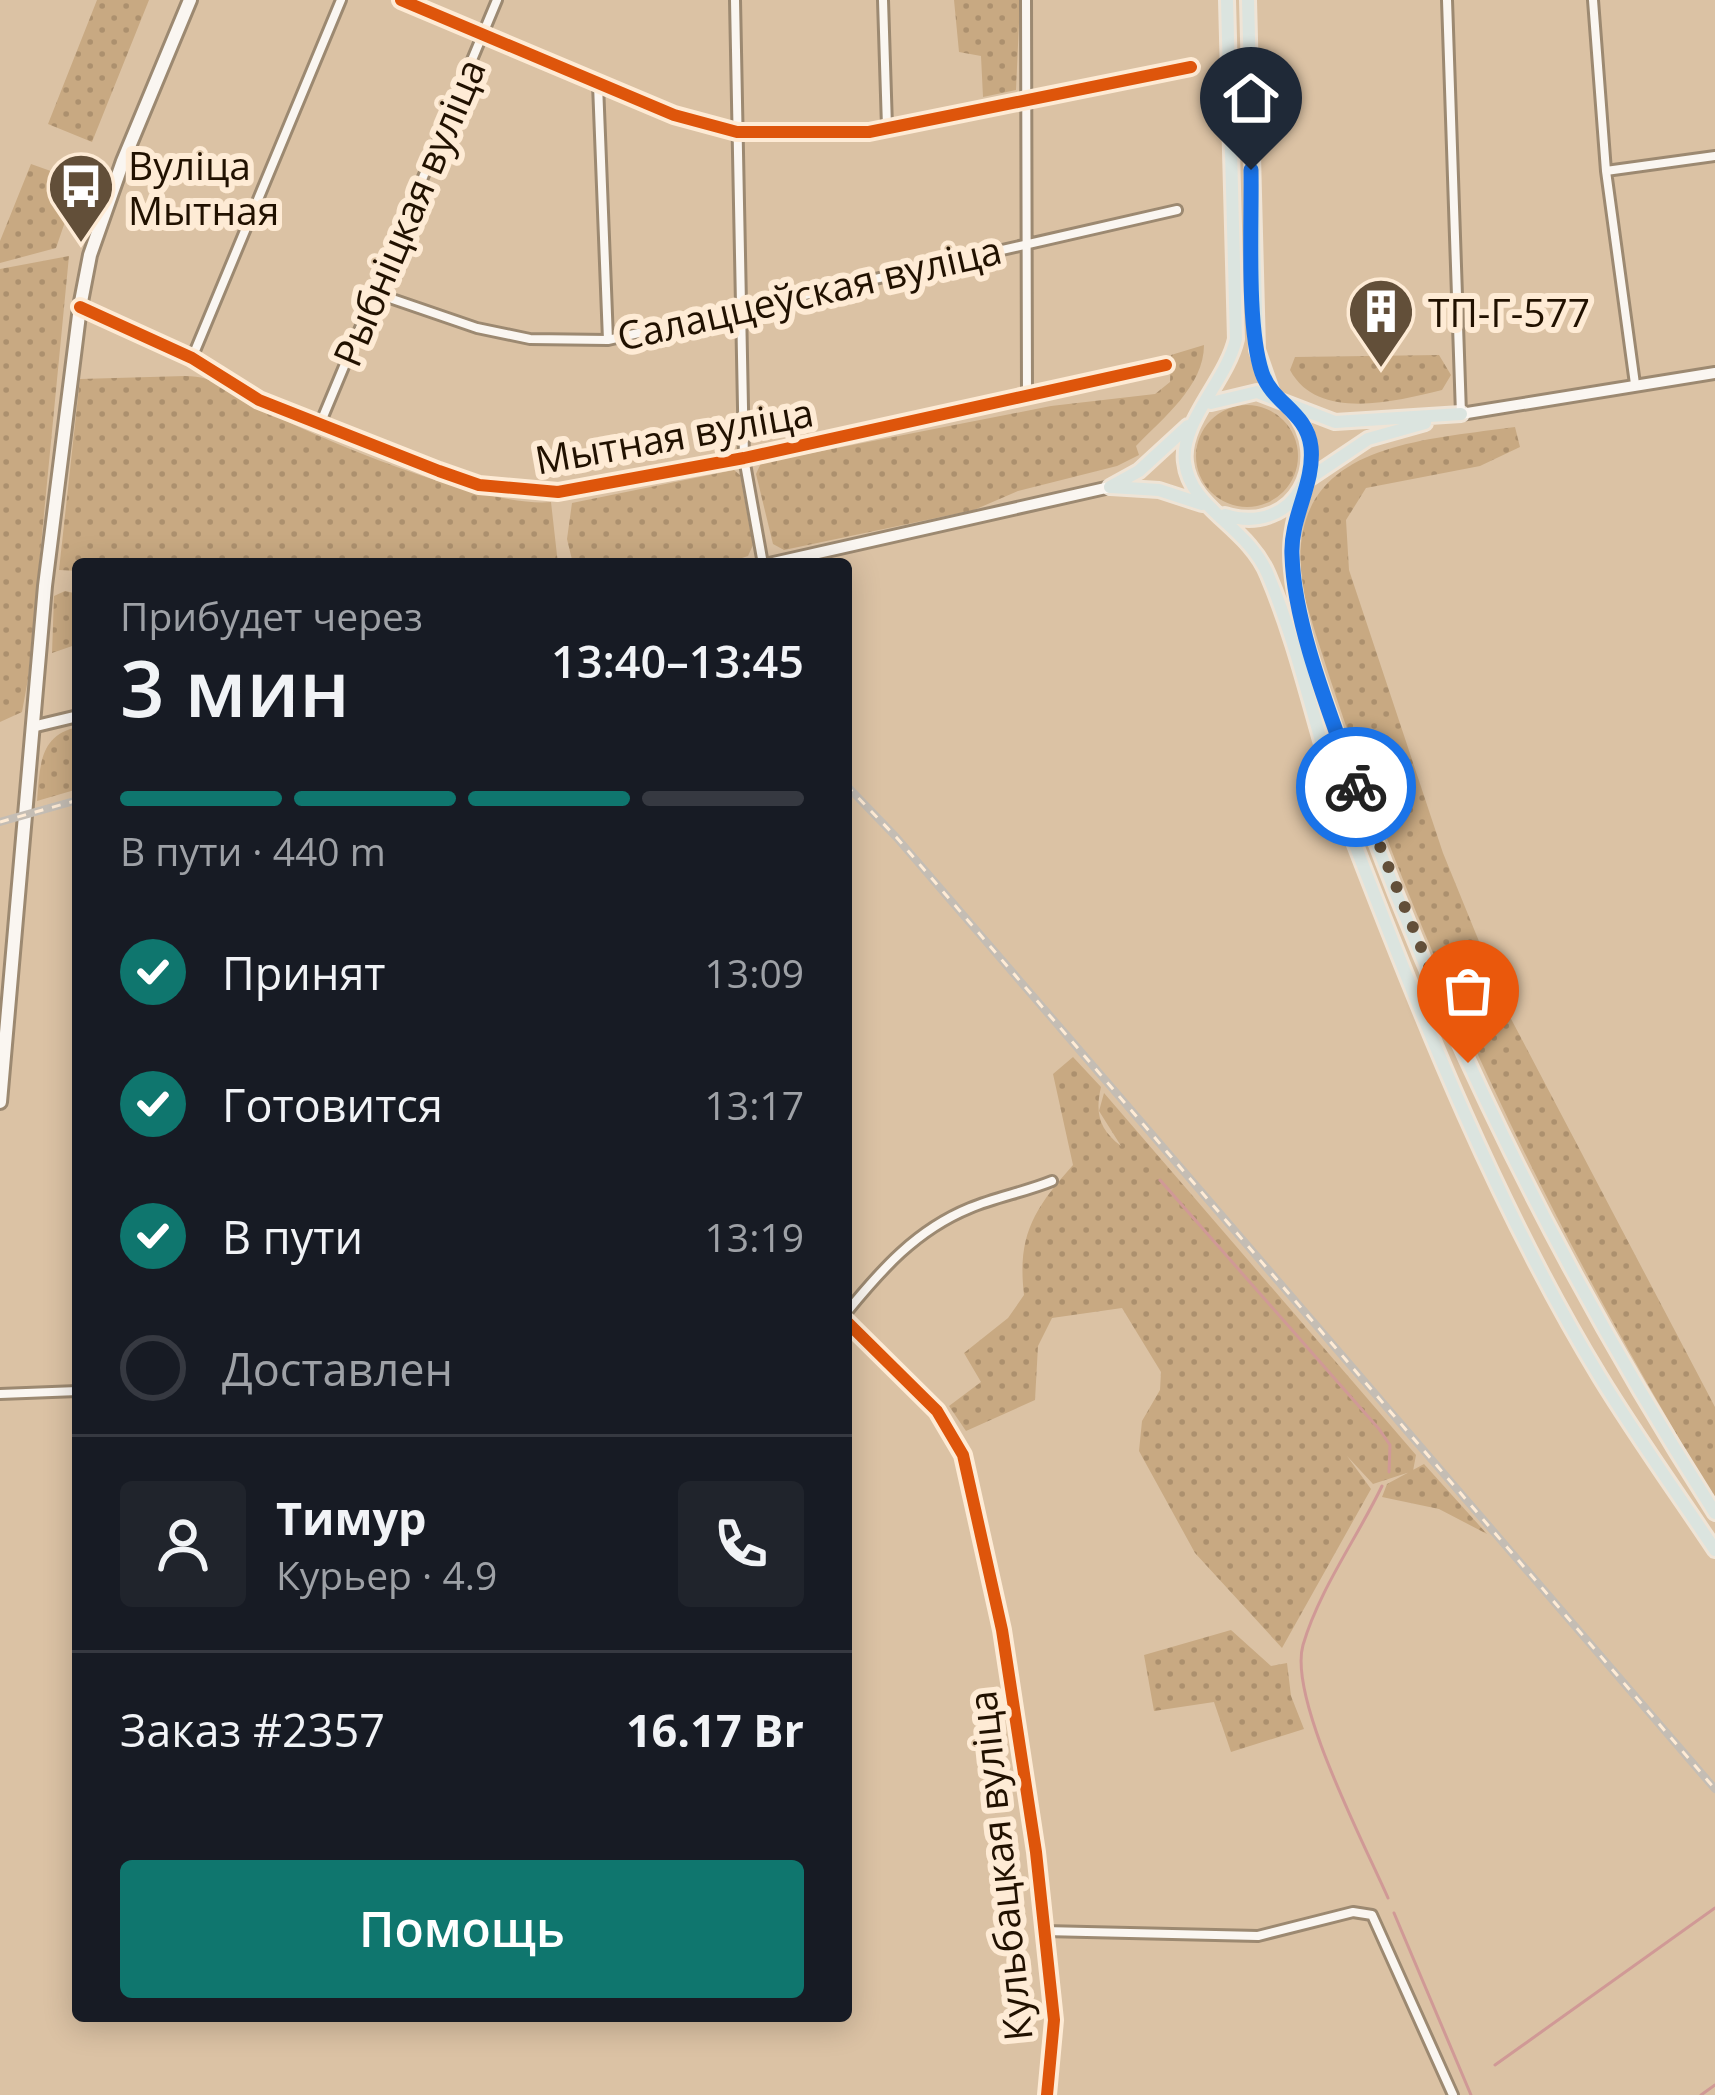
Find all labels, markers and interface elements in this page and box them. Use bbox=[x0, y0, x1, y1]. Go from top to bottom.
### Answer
pin bbox=[1200, 47, 1302, 170]
street label: Рыбніцкая вуліца bbox=[319, 50, 497, 374]
icon: home bbox=[1218, 65, 1284, 131]
place label: Вуліца Мытная bbox=[128, 138, 279, 236]
bus stop icon: Вуліца Мытная bbox=[46, 151, 116, 245]
street label: Салаццеўская вуліца bbox=[612, 222, 1006, 362]
building icon: ТП-Г-577 bbox=[1346, 276, 1416, 370]
place label: ТП-Г-577 bbox=[1428, 285, 1590, 338]
street label: Мытная вуліца bbox=[531, 384, 817, 486]
text: Прибудет через bbox=[120, 589, 423, 642]
text: 13:40–13:45 bbox=[551, 630, 804, 691]
text: 3 мин bbox=[120, 634, 350, 740]
courier bbox=[1296, 727, 1416, 847]
icon: bike bbox=[1323, 754, 1389, 820]
text: В пути · 440 m bbox=[120, 824, 386, 877]
icon: check bbox=[120, 939, 186, 1005]
pin bbox=[1417, 940, 1519, 1063]
text: Принят bbox=[222, 942, 385, 1003]
text: 13:09 bbox=[705, 946, 804, 999]
icon: bag bbox=[1435, 958, 1501, 1024]
icon: check bbox=[120, 1071, 186, 1137]
text: Готовится bbox=[222, 1074, 443, 1135]
text: 13:17 bbox=[705, 1078, 804, 1131]
icon: check bbox=[120, 1203, 186, 1269]
text: В пути bbox=[222, 1206, 363, 1267]
text: 13:19 bbox=[705, 1210, 804, 1263]
text: Доставлен bbox=[222, 1338, 453, 1399]
button: person bbox=[120, 1481, 246, 1607]
button: phone bbox=[678, 1481, 804, 1607]
text: Тимур bbox=[276, 1487, 427, 1548]
text: Курьер · 4.9 bbox=[276, 1548, 497, 1601]
street label: Кульбацкая вуліца bbox=[954, 1688, 1044, 2044]
text: Заказ #2357 bbox=[120, 1699, 385, 1760]
text: 16.17 Br bbox=[626, 1699, 804, 1760]
button: Помощь bbox=[120, 1860, 804, 1998]

